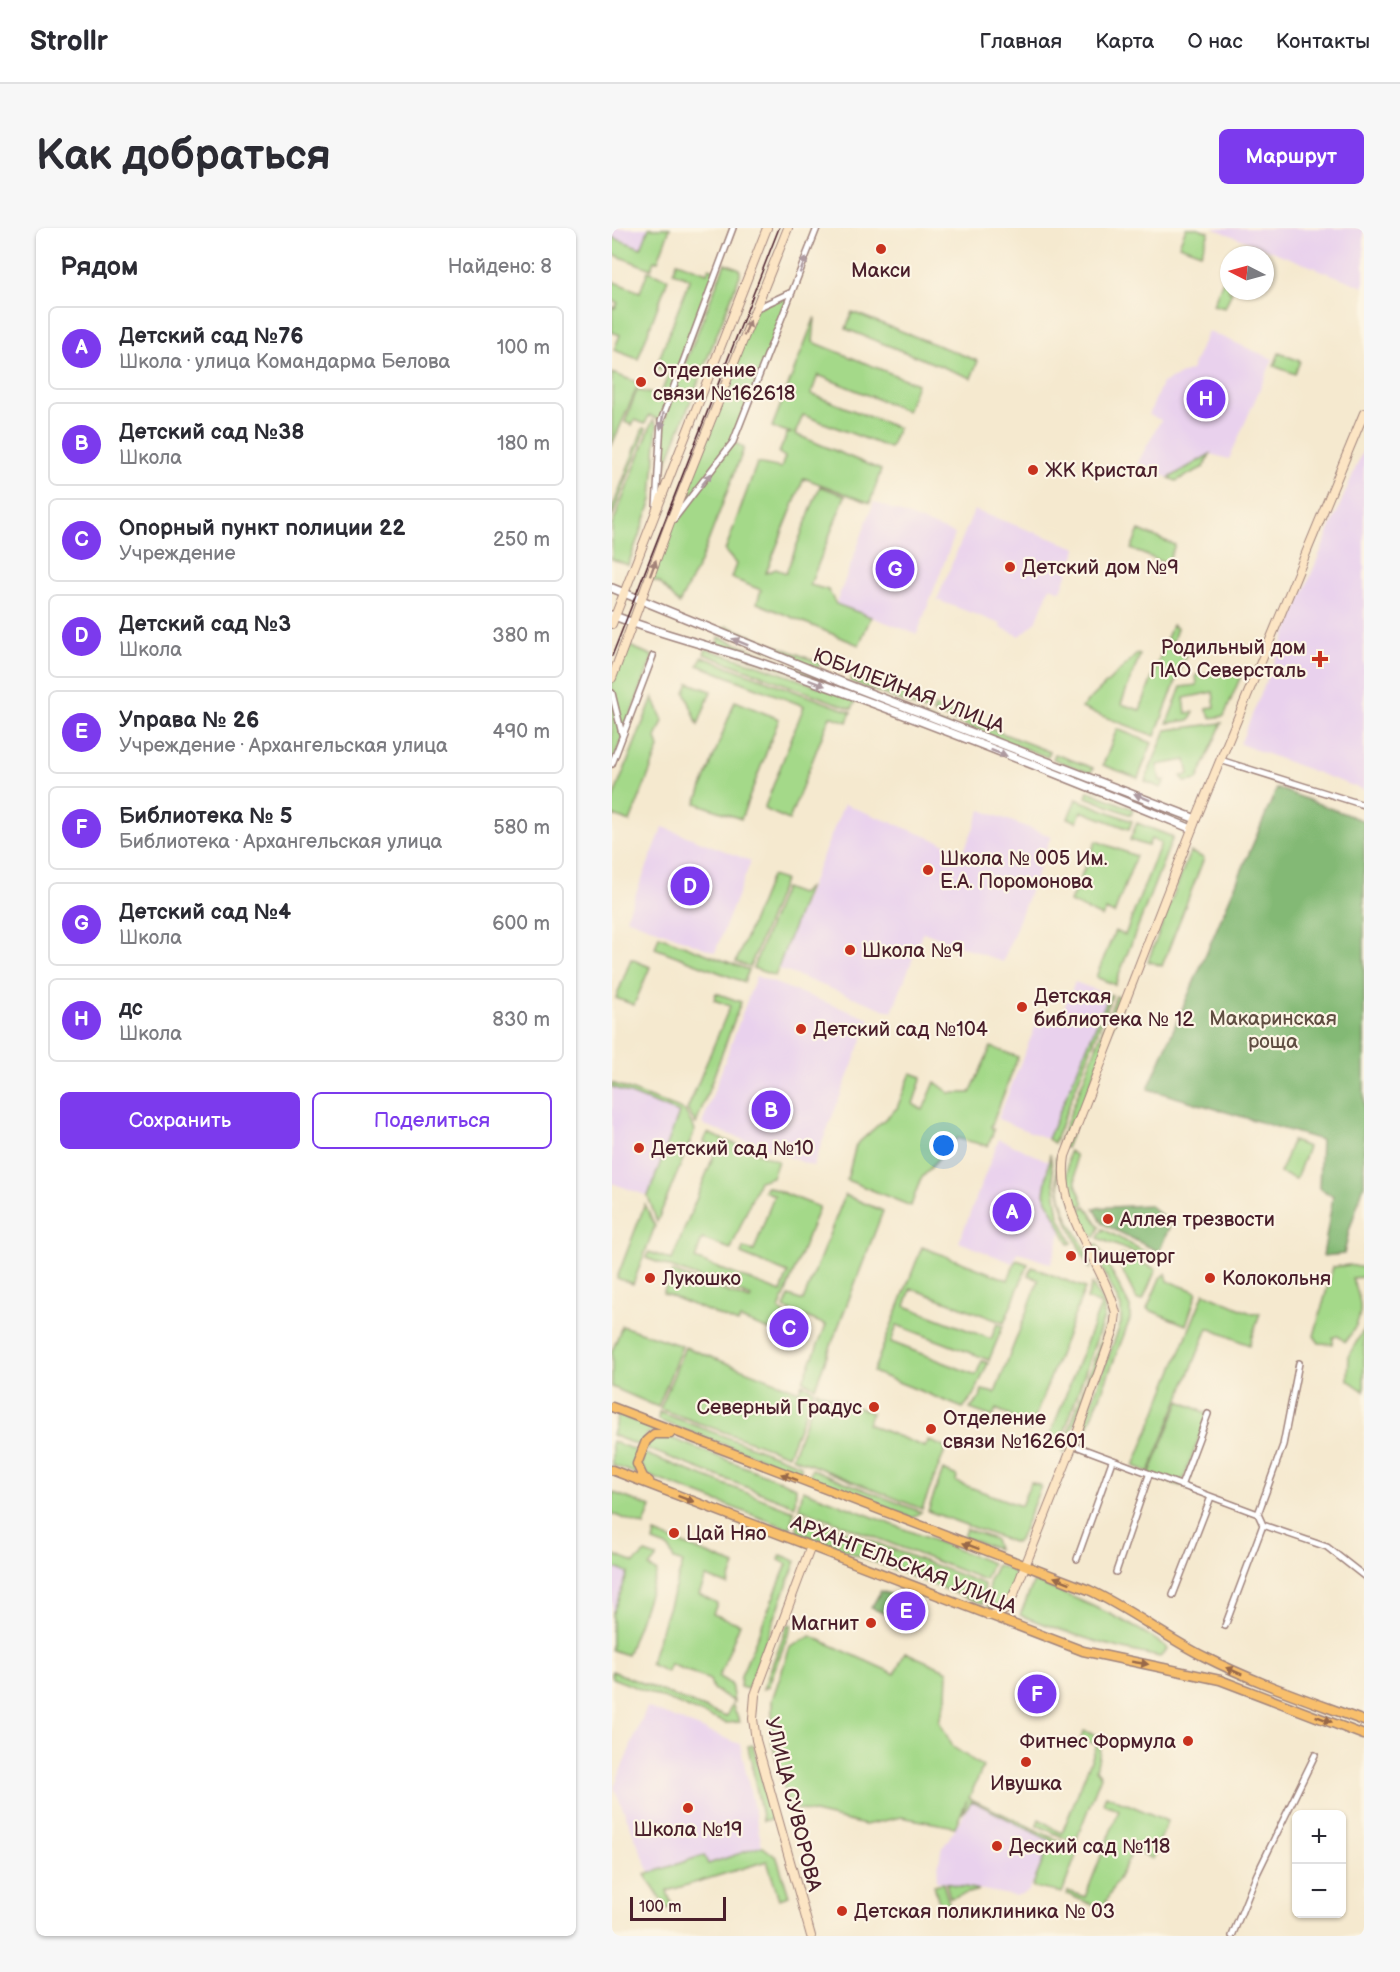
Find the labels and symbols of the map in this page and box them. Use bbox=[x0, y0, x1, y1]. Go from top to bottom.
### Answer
marker: Макси bbox=[874, 242, 888, 256]
north arrow bbox=[1220, 246, 1274, 300]
one-way arrow bbox=[798, 256, 808, 274]
place label: Макси bbox=[851, 259, 911, 283]
one-way arrow bbox=[743, 319, 752, 337]
place label: Отделение связи №162618 bbox=[653, 359, 795, 406]
marker: Отделение связи №162618 bbox=[634, 375, 648, 389]
pin: H bbox=[1186, 376, 1226, 422]
one-way arrow bbox=[657, 411, 666, 430]
place label: ЖК Кристал bbox=[1045, 459, 1158, 483]
marker: ЖК Кристал bbox=[1026, 463, 1040, 477]
one-way arrow bbox=[699, 472, 712, 488]
pin: G bbox=[876, 546, 914, 592]
place label: Детский дом №9 bbox=[1022, 556, 1179, 580]
one-way arrow bbox=[649, 559, 659, 577]
marker: Детский дом №9 bbox=[1003, 560, 1017, 574]
one-way arrow bbox=[731, 636, 749, 646]
place label: Родильный дом ПАО Северсталь bbox=[1150, 636, 1306, 683]
street label: ЮБИЛЕЙНАЯ УЛИЦА bbox=[809, 643, 1009, 739]
marker: Родильный дом ПАО Северсталь bbox=[1311, 650, 1329, 668]
one-way arrow bbox=[808, 679, 826, 689]
one-way arrow bbox=[990, 748, 1008, 758]
one-way arrow bbox=[1133, 792, 1151, 801]
place label: Школа № 005 Им. Е.А. Поромонова bbox=[940, 847, 1108, 894]
marker: Школа № 005 Им. Е.А. Поромонова bbox=[921, 863, 935, 877]
pin: D bbox=[670, 864, 710, 908]
place label: Школа №9 bbox=[862, 939, 964, 963]
marker: Школа №9 bbox=[843, 943, 857, 957]
place label: Детская библиотека № 12 bbox=[1034, 985, 1194, 1032]
marker: Детская библиотека № 12 bbox=[1015, 1000, 1029, 1014]
park label: Макаринская роща bbox=[1209, 1007, 1337, 1054]
place label: Детский сад №104 bbox=[813, 1018, 988, 1042]
marker: Детский сад №104 bbox=[794, 1022, 808, 1036]
pin: B bbox=[752, 1088, 790, 1132]
your location bbox=[929, 1131, 958, 1160]
place label: Детский сад №10 bbox=[651, 1137, 814, 1161]
marker: Детский сад №10 bbox=[632, 1141, 646, 1155]
pin: A bbox=[992, 1190, 1032, 1234]
place label: Аллея трезвости bbox=[1119, 1208, 1275, 1232]
marker: Аллея трезвости bbox=[1101, 1212, 1115, 1226]
place label: Пищеторг bbox=[1083, 1245, 1175, 1269]
marker: Пищеторг bbox=[1064, 1249, 1078, 1263]
place label: Лукошко bbox=[661, 1267, 741, 1291]
place label: Колокольня bbox=[1222, 1267, 1331, 1291]
marker: Лукошко bbox=[643, 1271, 657, 1285]
marker: Колокольня bbox=[1203, 1271, 1217, 1285]
pin: C bbox=[770, 1306, 808, 1350]
place label: Северный Градус bbox=[697, 1396, 862, 1420]
marker: Северный Градус bbox=[867, 1400, 881, 1414]
place label: Отделение связи №162601 bbox=[943, 1407, 1086, 1454]
marker: Отделение связи №162601 bbox=[924, 1422, 938, 1436]
one-way arrow bbox=[779, 1471, 797, 1481]
one-way arrow bbox=[677, 1494, 695, 1504]
street label: АРХАНГЕЛЬСКАЯ УЛИЦА bbox=[786, 1510, 1021, 1619]
place label: Цай Няо bbox=[686, 1522, 766, 1546]
marker: Цай Няо bbox=[667, 1526, 681, 1540]
one-way arrow bbox=[961, 1541, 979, 1551]
one-way arrow bbox=[1053, 1575, 1071, 1584]
pin: E bbox=[886, 1588, 926, 1634]
place label: Магнит bbox=[791, 1612, 860, 1636]
marker: Магнит bbox=[864, 1616, 878, 1630]
one-way arrow bbox=[1131, 1659, 1150, 1668]
one-way arrow bbox=[1225, 1665, 1243, 1675]
pin: F bbox=[1018, 1672, 1056, 1716]
street label: УЛИЦА СУВОРОВА bbox=[760, 1715, 827, 1895]
one-way arrow bbox=[1315, 1715, 1333, 1725]
place label: Фитнес Формула bbox=[1020, 1730, 1176, 1754]
marker: Фитнес Формула bbox=[1181, 1734, 1195, 1748]
marker: Ивушка bbox=[1019, 1755, 1033, 1769]
place label: Ивушка bbox=[990, 1772, 1062, 1796]
marker: Школа №19 bbox=[681, 1801, 695, 1815]
place label: Школа №19 bbox=[633, 1818, 743, 1842]
place label: Деский сад №118 bbox=[1009, 1835, 1171, 1859]
marker: Деский сад №118 bbox=[990, 1839, 1004, 1853]
scale bar bbox=[630, 1894, 726, 1922]
place label: Детская поликлиника № 03 bbox=[854, 1900, 1115, 1924]
marker: Детская поликлиника № 03 bbox=[835, 1904, 849, 1918]

